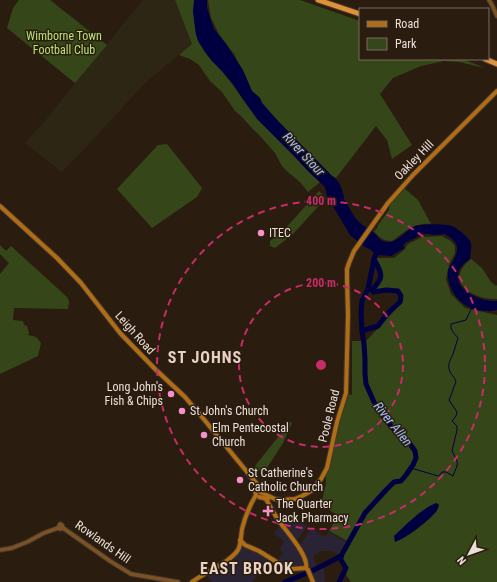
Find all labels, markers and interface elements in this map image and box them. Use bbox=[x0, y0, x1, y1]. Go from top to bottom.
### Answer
legend bbox=[359, 8, 489, 60]
text: Road bbox=[395, 17, 419, 31]
park label: Wimborne Town Football Club bbox=[26, 29, 102, 57]
text: Park bbox=[395, 37, 417, 51]
water label: River Stour bbox=[280, 129, 329, 180]
street label: Oakley Hill bbox=[392, 137, 436, 183]
text: 400 m bbox=[306, 194, 336, 208]
place label: ITEC bbox=[269, 226, 291, 240]
marker: ITEC bbox=[256, 228, 266, 238]
text: 200 m bbox=[306, 276, 336, 290]
street label: Leigh Road bbox=[112, 309, 158, 357]
district label: ST JOHNS bbox=[168, 348, 242, 367]
centre of rings bbox=[314, 358, 328, 372]
place label: Long John's Fish & Chips bbox=[104, 380, 163, 408]
street label: Poole Road bbox=[316, 388, 342, 444]
marker: Long John's Fish & Chips bbox=[166, 389, 176, 399]
water label: River Allen bbox=[371, 399, 415, 449]
place label: St John's Church bbox=[190, 404, 269, 418]
marker: St John's Church bbox=[177, 406, 187, 416]
place label: Elm Pentecostal Church bbox=[212, 421, 289, 449]
marker: Elm Pentecostal Church bbox=[199, 430, 209, 440]
place label: St Catherine's Catholic Church bbox=[248, 466, 323, 494]
marker: St Catherine's Catholic Church bbox=[235, 475, 245, 485]
place label: The Quarter Jack Pharmacy bbox=[276, 497, 348, 525]
marker: The Quarter Jack Pharmacy bbox=[263, 506, 273, 516]
street label: Rowlands Hill bbox=[73, 518, 133, 566]
north arrow bbox=[449, 534, 489, 574]
text: N bbox=[455, 553, 469, 567]
district label: EAST BROOK bbox=[200, 559, 294, 578]

